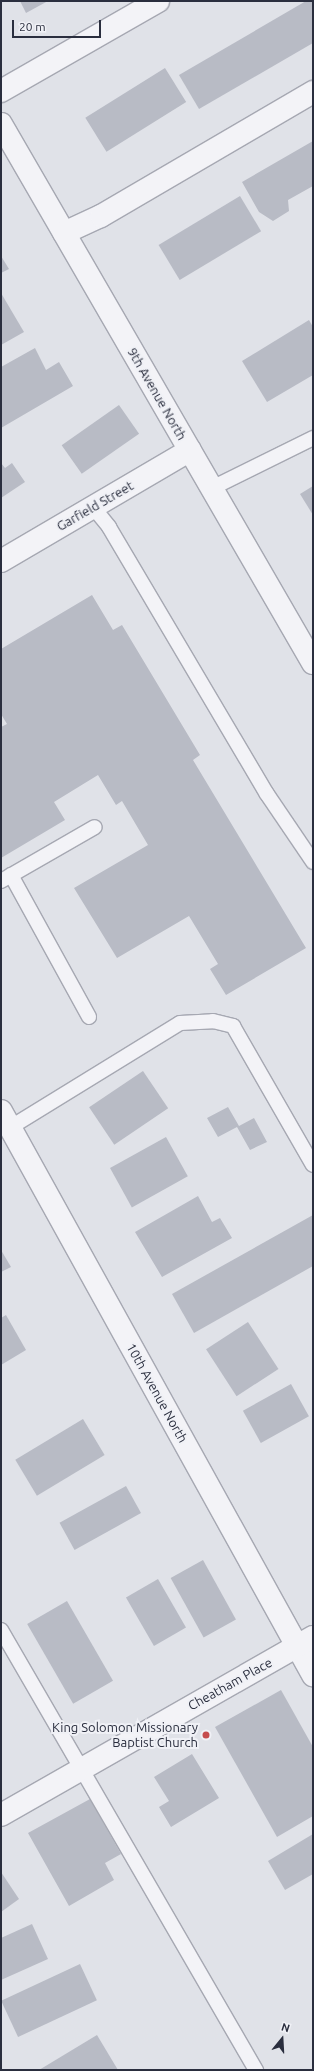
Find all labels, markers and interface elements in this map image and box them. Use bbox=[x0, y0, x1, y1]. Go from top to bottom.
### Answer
scale bar bbox=[14, 12, 103, 38]
text: 20 m bbox=[19, 20, 46, 33]
street label: 9th Avenue North bbox=[124, 345, 190, 443]
street label: Garfield Street bbox=[54, 478, 136, 534]
street label: 10th Avenue North bbox=[123, 1341, 191, 1445]
street label: Cheatham Place bbox=[185, 1654, 275, 1714]
place label: King Solomon Missionary Baptist Church bbox=[52, 1720, 198, 1751]
marker: King Solomon Missionary Baptist Church bbox=[201, 1730, 211, 1740]
north arrow bbox=[262, 2019, 302, 2059]
text: N bbox=[280, 2021, 291, 2035]

